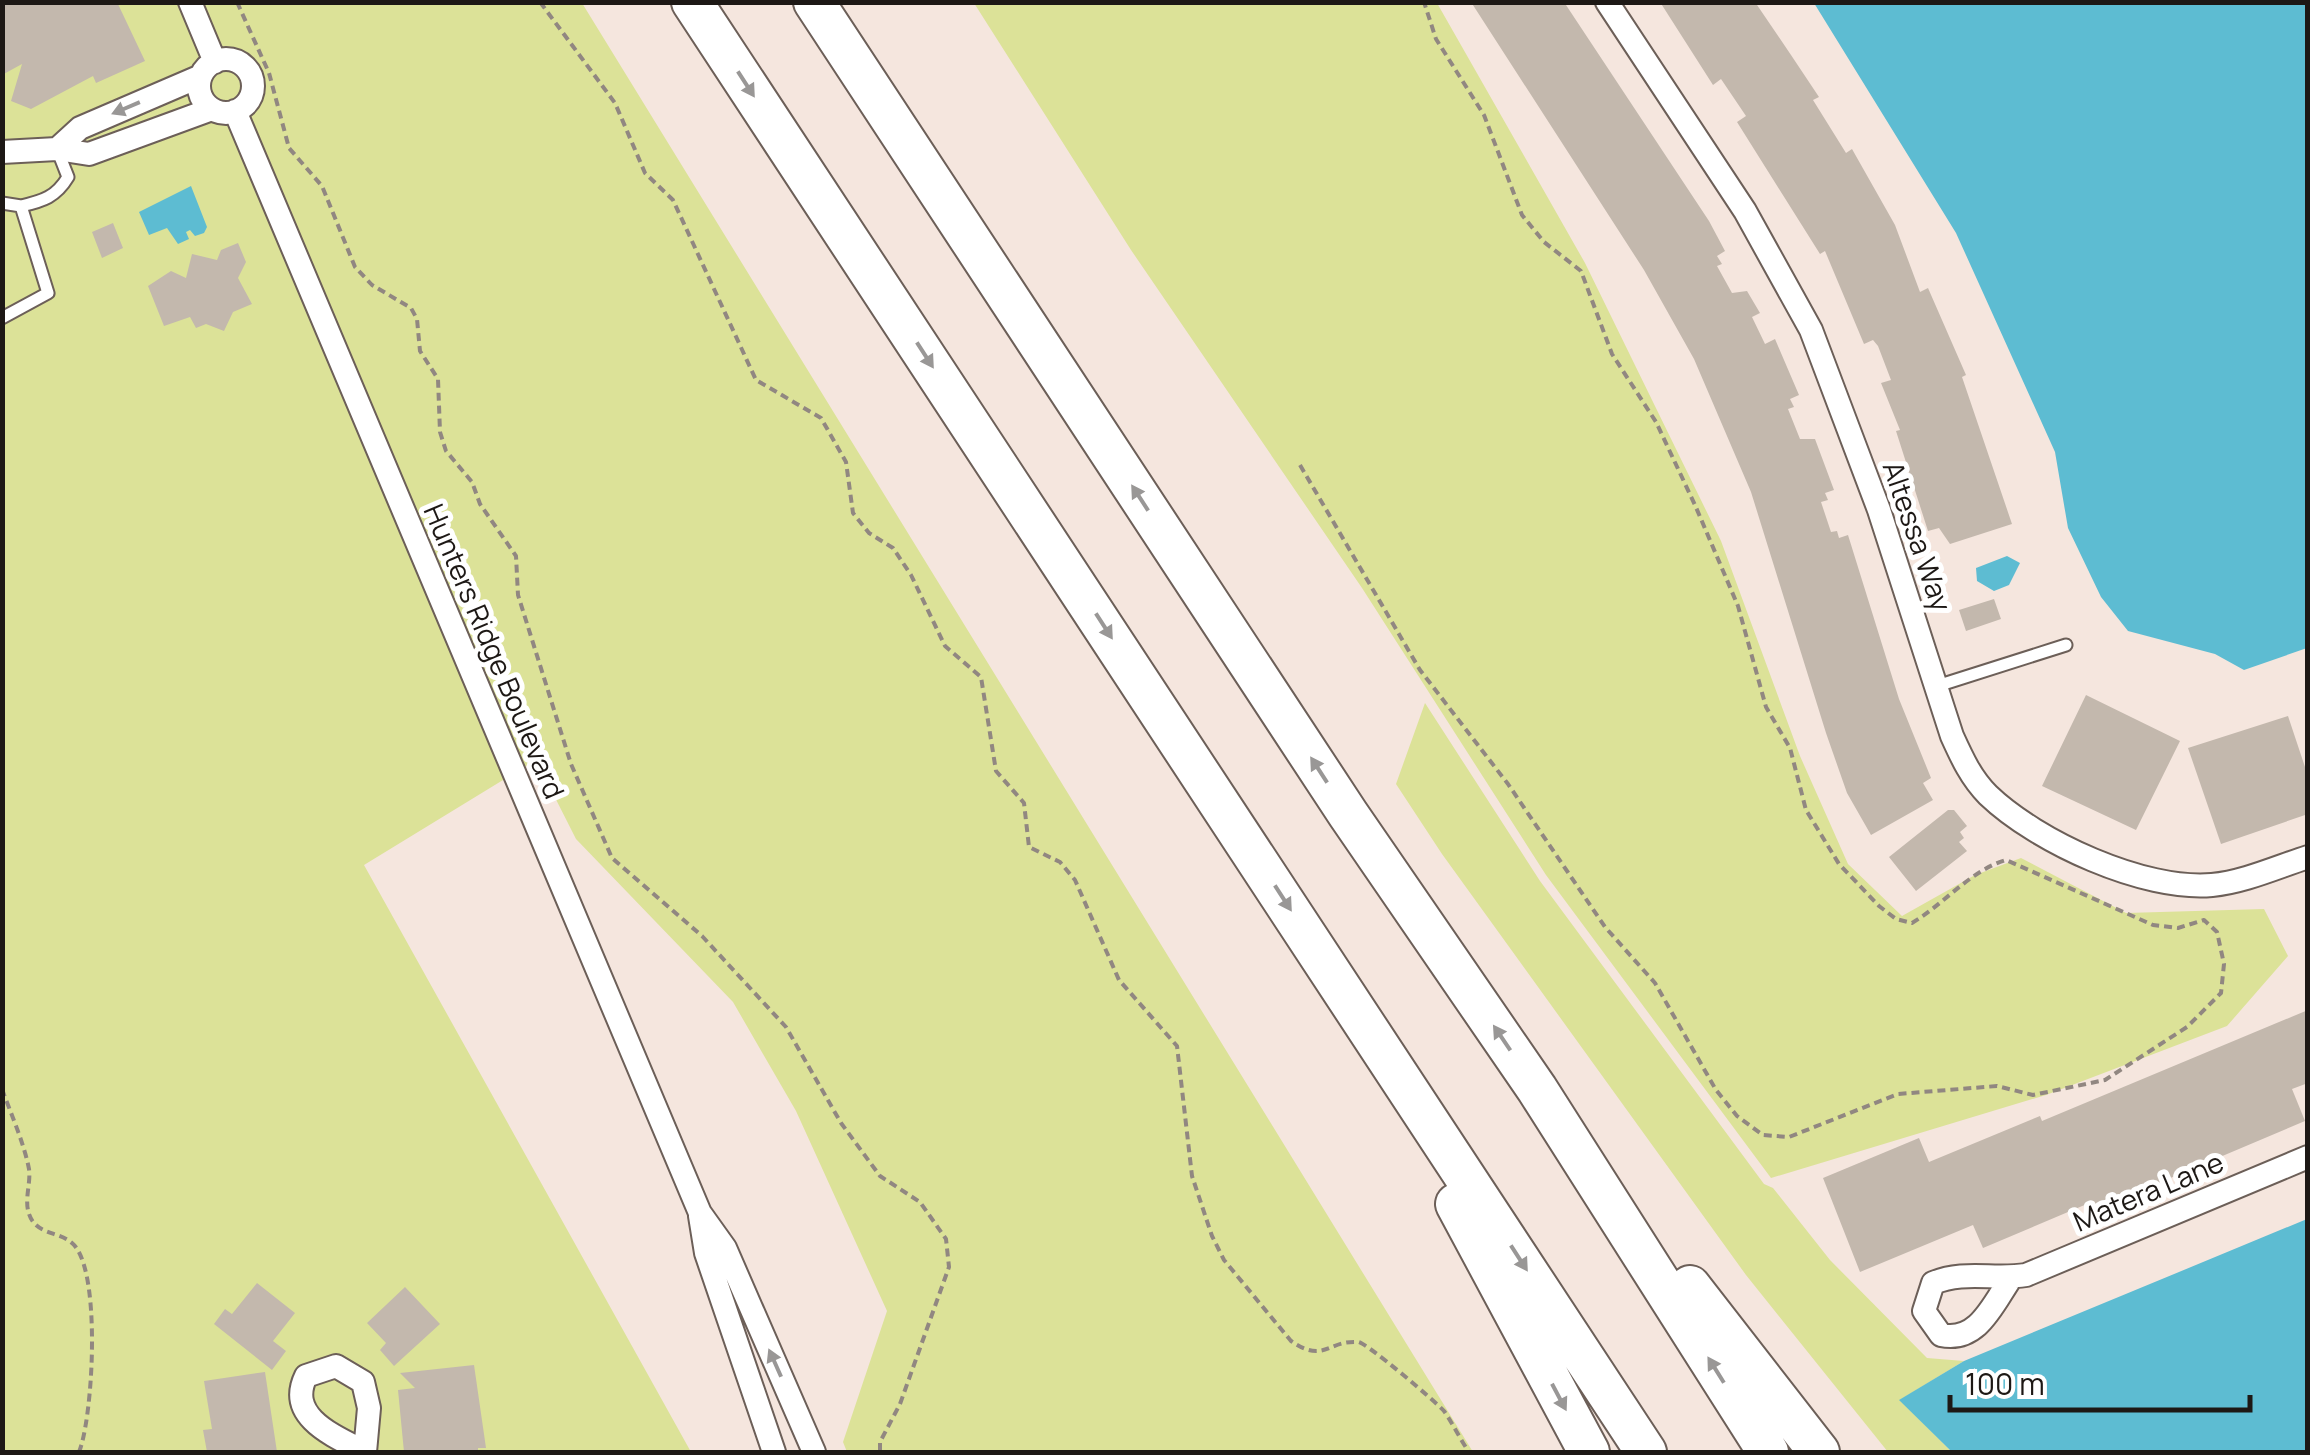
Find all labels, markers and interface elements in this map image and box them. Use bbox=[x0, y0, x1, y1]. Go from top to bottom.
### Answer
one-way arrow bbox=[736, 70, 755, 97]
one-way arrow bbox=[111, 100, 141, 116]
one-way arrow bbox=[915, 341, 934, 369]
street label: Altessa Way bbox=[1875, 456, 1961, 616]
one-way arrow bbox=[1132, 484, 1150, 512]
street label: Hunters Ridge Boulevard bbox=[416, 498, 574, 804]
one-way arrow bbox=[1094, 613, 1113, 640]
one-way arrow bbox=[1310, 756, 1328, 783]
one-way arrow bbox=[1273, 884, 1292, 911]
one-way arrow bbox=[1494, 1024, 1512, 1051]
street label: Matera Lane bbox=[2067, 1142, 2229, 1240]
one-way arrow bbox=[1510, 1244, 1528, 1272]
one-way arrow bbox=[767, 1348, 783, 1378]
scale bar bbox=[1950, 1350, 2250, 1412]
one-way arrow bbox=[1707, 1356, 1725, 1384]
text: 100 m bbox=[1965, 1363, 2045, 1404]
one-way arrow bbox=[1550, 1382, 1567, 1411]

